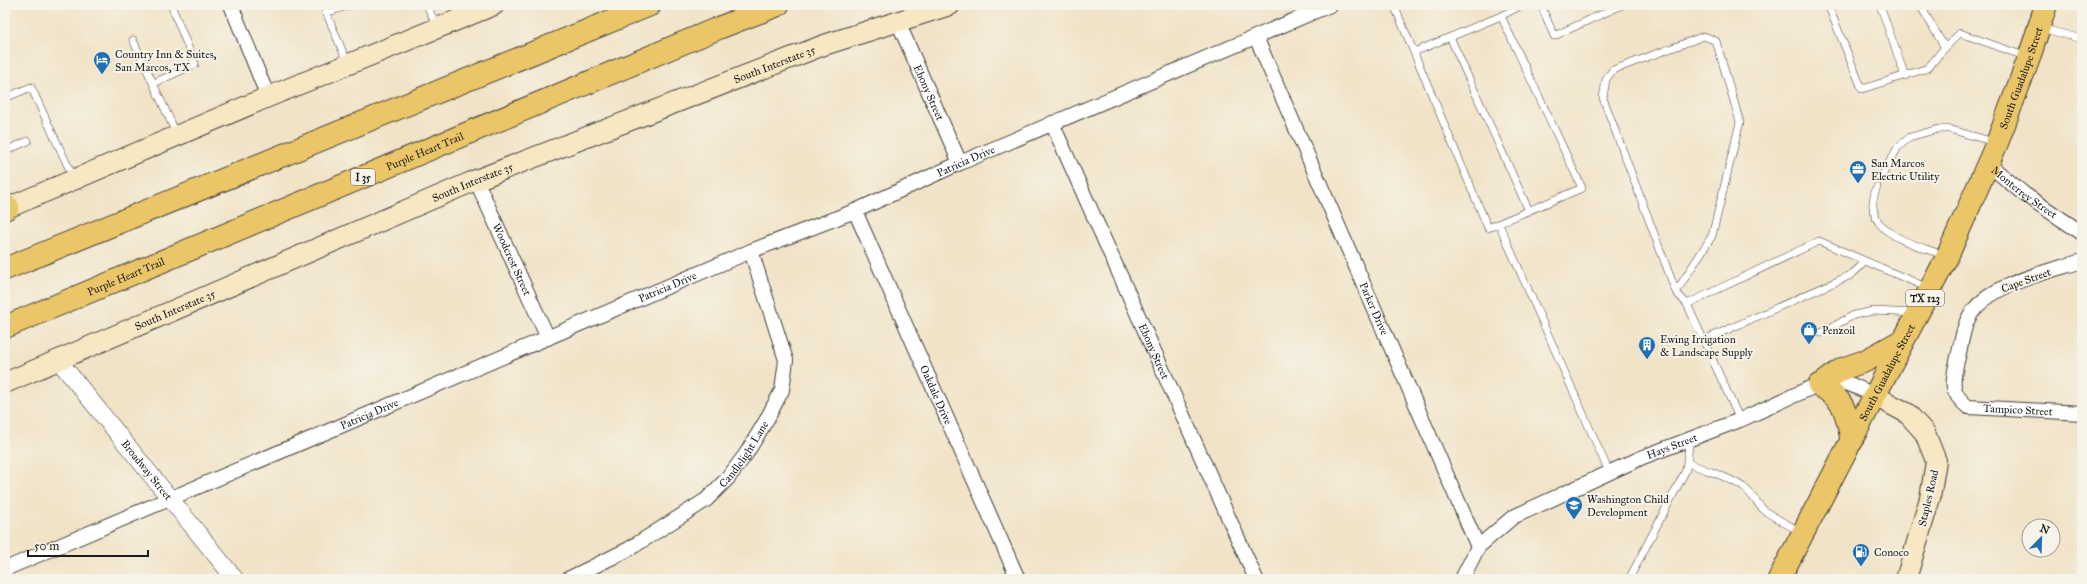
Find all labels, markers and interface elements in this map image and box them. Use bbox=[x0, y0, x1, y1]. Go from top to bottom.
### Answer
street label: South Guadalupe Street bbox=[1997, 25, 2046, 131]
street label: South Interstate 35 bbox=[732, 43, 817, 86]
place label: Country Inn & Suites, San Marcos, TX bbox=[115, 48, 217, 74]
hotel icon: Country Inn & Suites, San Marcos, TX bbox=[92, 50, 112, 75]
street label: Ebony Street bbox=[911, 63, 947, 123]
street label: Purple Heart Trail bbox=[384, 130, 466, 174]
street label: Patricia Drive bbox=[935, 143, 997, 180]
place label: San Marcos Electric Utility bbox=[1871, 157, 1940, 183]
office icon: San Marcos Electric Utility bbox=[1848, 159, 1868, 184]
street label: South Interstate 35 bbox=[430, 160, 515, 205]
street label: Monterrey Street bbox=[1989, 164, 2059, 221]
road number: I 35 bbox=[351, 169, 375, 185]
street label: Woodcrest Street bbox=[490, 221, 534, 298]
street label: Purple Heart Trail bbox=[85, 255, 167, 299]
street label: Cape Street bbox=[2000, 265, 2053, 295]
street label: Patricia Drive bbox=[636, 269, 699, 305]
street label: Parker Drive bbox=[1356, 280, 1391, 337]
street label: South Interstate 35 bbox=[133, 287, 217, 333]
road number: TX 123 bbox=[1906, 290, 1944, 306]
shop icon: Penzoil bbox=[1799, 320, 1819, 345]
street label: Ebony Street bbox=[1136, 322, 1172, 381]
street label: South Guadalupe Street bbox=[1857, 322, 1918, 423]
place label: Penzoil bbox=[1822, 324, 1855, 337]
place label: Ewing Irrigation & Landscape Supply bbox=[1660, 333, 1754, 359]
building icon: Ewing Irrigation & Landscape Supply bbox=[1637, 335, 1657, 360]
street label: Oakdale Drive bbox=[917, 363, 955, 427]
street label: Patricia Drive bbox=[338, 396, 401, 432]
street label: Tampico Street bbox=[1983, 402, 2053, 418]
street label: Candlelight Lane bbox=[716, 418, 772, 490]
street label: Hays Street bbox=[1645, 431, 1699, 462]
street label: Broadway Street bbox=[118, 437, 175, 503]
street label: Staples Road bbox=[1916, 468, 1941, 528]
place label: Washington Child Development bbox=[1587, 493, 1669, 519]
school or university icon: Washington Child Development bbox=[1564, 495, 1584, 520]
north arrow bbox=[2021, 518, 2061, 558]
text: N bbox=[2038, 521, 2052, 537]
scale bar bbox=[28, 532, 148, 558]
text: 50 m bbox=[34, 539, 59, 553]
fuel station icon: Conoco bbox=[1851, 542, 1871, 567]
place label: Conoco bbox=[1874, 546, 1909, 559]

